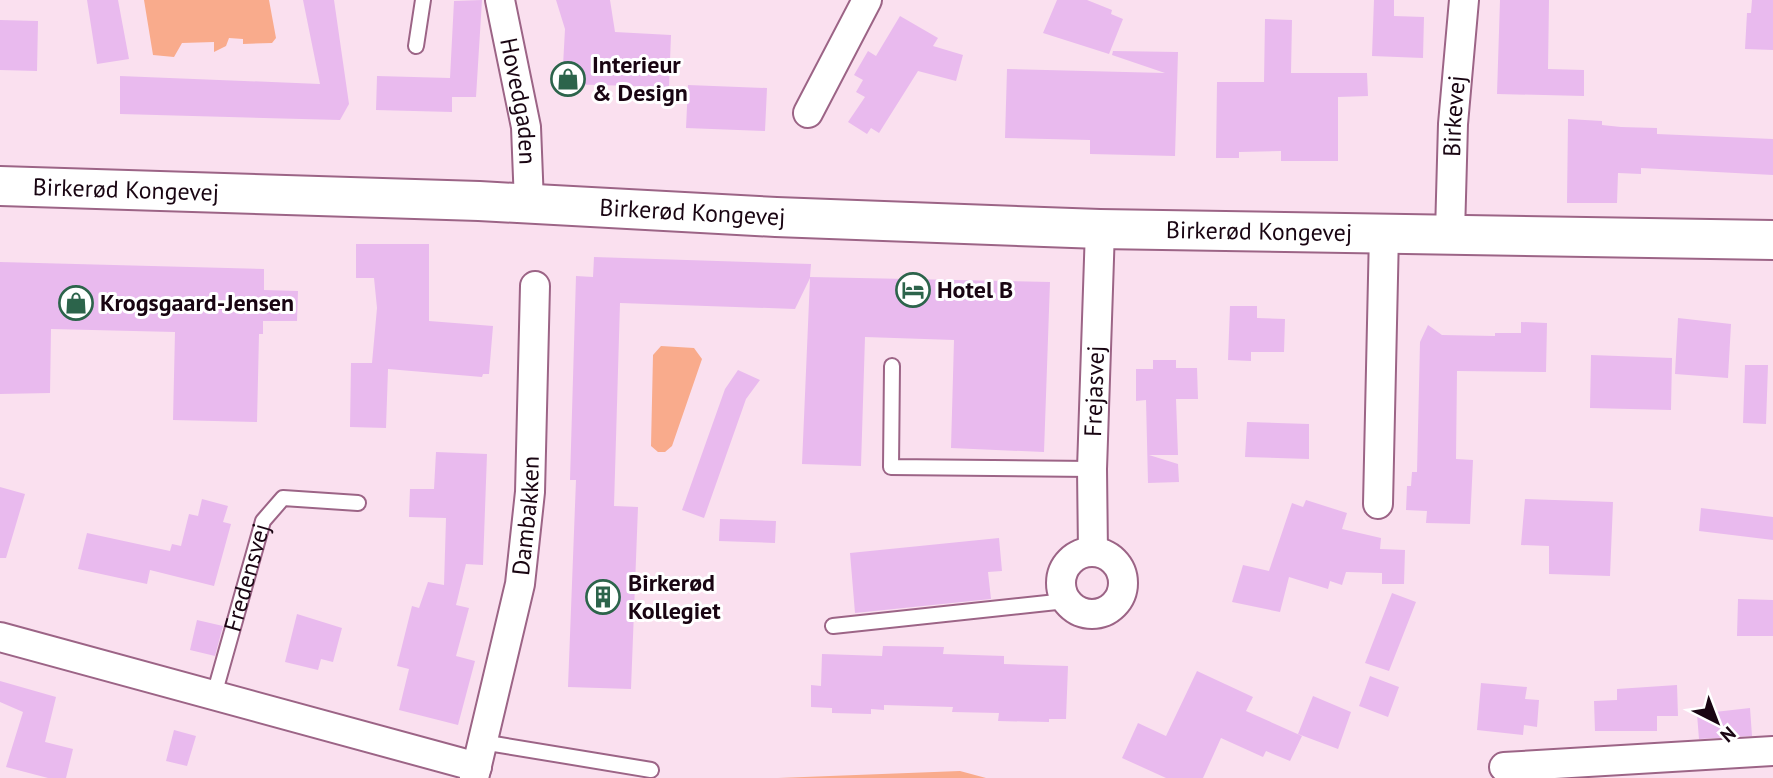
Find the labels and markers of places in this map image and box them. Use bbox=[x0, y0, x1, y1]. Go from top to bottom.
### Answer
place label: Interieur & Design bbox=[592, 49, 688, 108]
shop icon: Interieur & Design bbox=[549, 60, 587, 98]
hotel icon: Hotel B bbox=[894, 271, 932, 309]
place label: Hotel B bbox=[937, 274, 1013, 305]
shop icon: Krogsgaard-Jensen bbox=[57, 284, 95, 322]
place label: Krogsgaard-Jensen bbox=[100, 287, 294, 318]
place label: Birkerød Kollegiet bbox=[628, 567, 721, 626]
building icon: Birkerød Kollegiet bbox=[584, 578, 622, 616]

